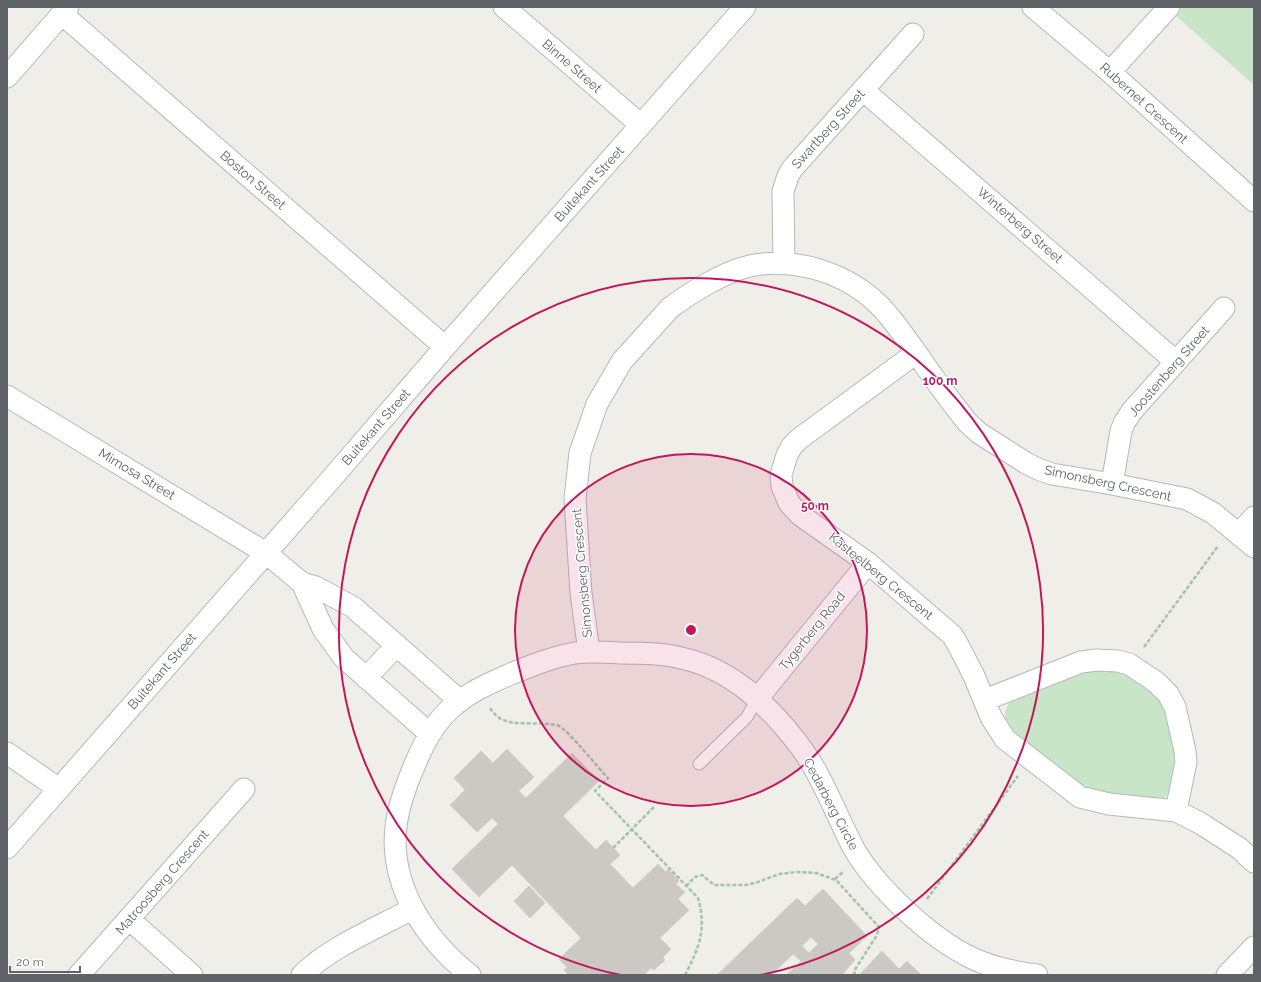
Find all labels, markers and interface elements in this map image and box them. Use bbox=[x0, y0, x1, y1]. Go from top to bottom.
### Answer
street label: Binne Street bbox=[539, 36, 605, 96]
street label: Rubernet Crescent bbox=[1097, 60, 1191, 147]
street label: Swartberg Street bbox=[788, 86, 868, 172]
street label: Buitekant Street bbox=[551, 143, 627, 225]
street label: Boston Street bbox=[217, 148, 289, 213]
street label: Winterberg Street bbox=[974, 184, 1066, 266]
street label: Joostenberg Street bbox=[1126, 322, 1213, 419]
text: 100 m bbox=[923, 374, 957, 388]
street label: Buitekant Street bbox=[339, 385, 414, 468]
street label: Mimosa Street bbox=[96, 445, 179, 503]
street label: Simonsberg Crescent bbox=[1043, 462, 1173, 504]
text: 50 m bbox=[801, 499, 829, 513]
street label: Simonsberg Crescent bbox=[569, 507, 595, 638]
street label: Kasteelberg Crescent bbox=[826, 529, 937, 623]
street label: Tygerberg Road bbox=[776, 589, 848, 673]
centre of rings bbox=[684, 623, 698, 637]
street label: Buitekant Street bbox=[125, 629, 200, 712]
street label: Cedarberg Circle bbox=[800, 755, 862, 853]
street label: Matroosberg Crescent bbox=[112, 826, 212, 937]
scale bar bbox=[10, 948, 80, 974]
text: 20 m bbox=[16, 955, 44, 969]

